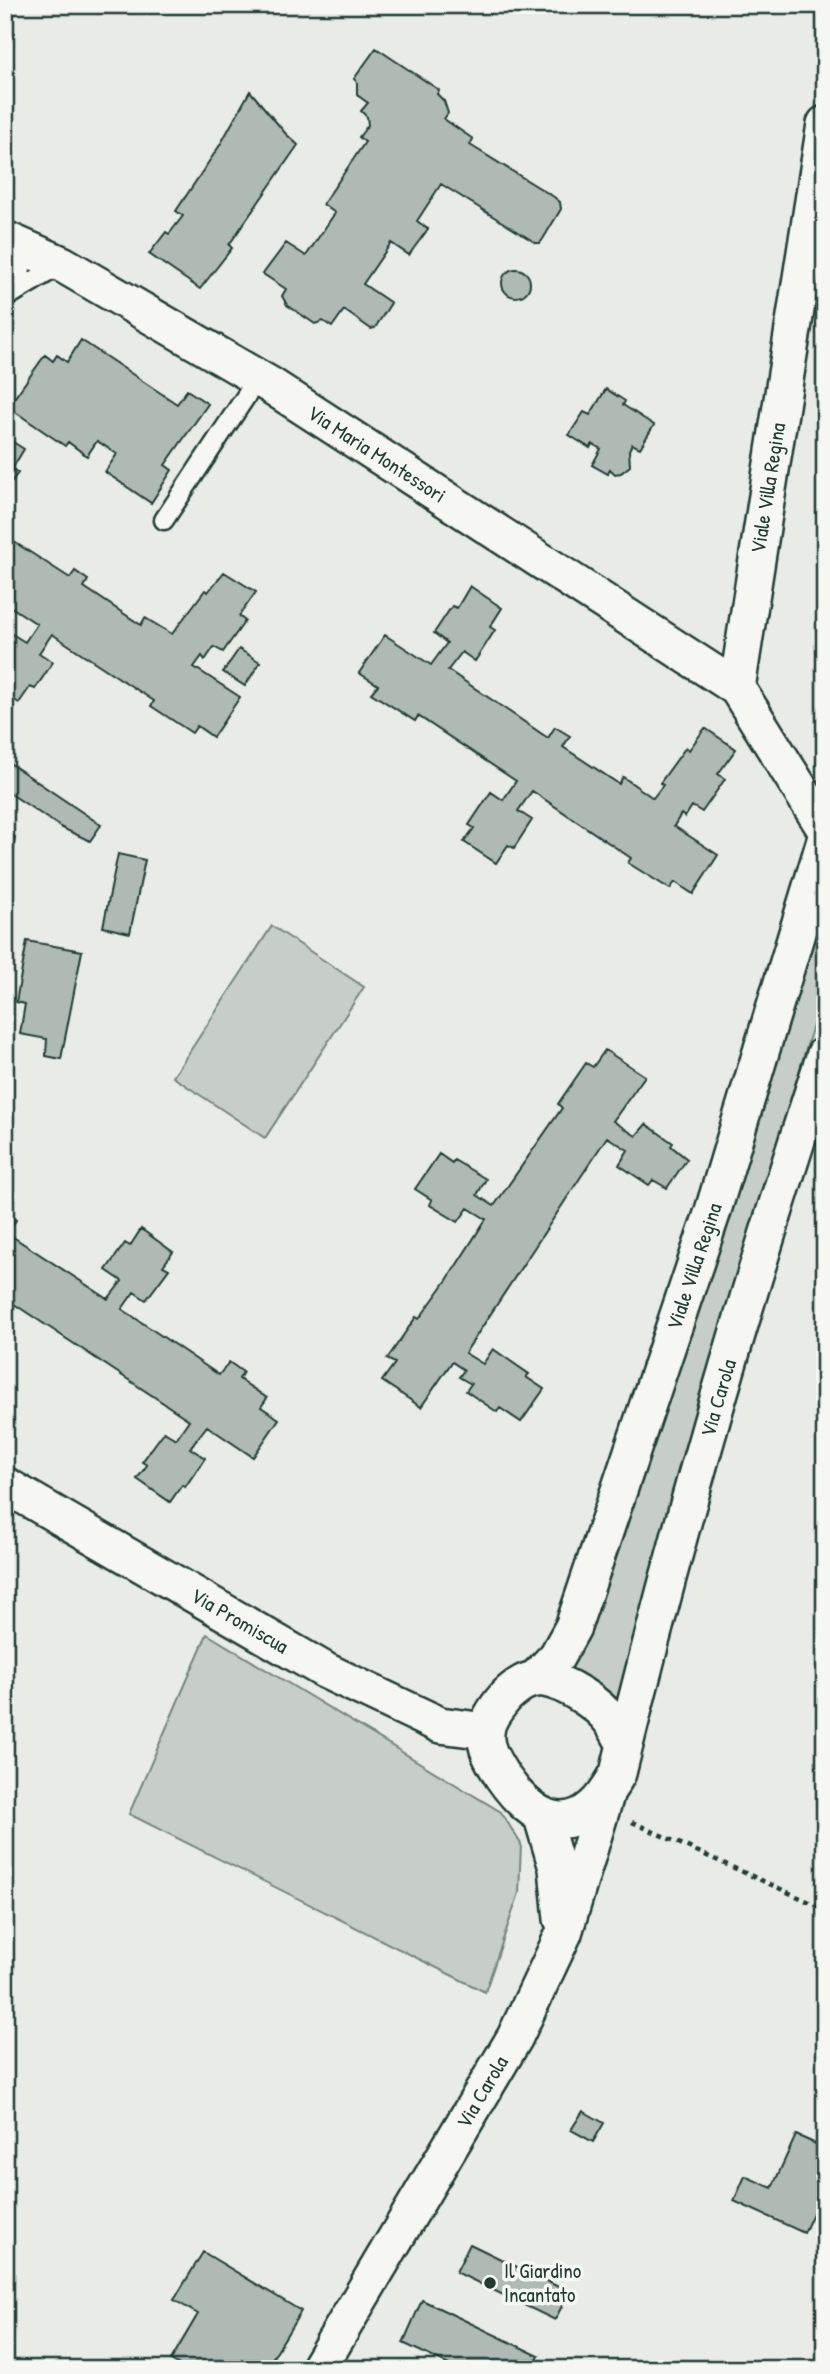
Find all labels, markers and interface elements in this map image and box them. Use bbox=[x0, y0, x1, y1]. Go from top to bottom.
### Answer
street label: Via Maria Montessori bbox=[302, 398, 452, 509]
street label: Viale Villa Regina bbox=[743, 421, 792, 555]
street label: Viale Villa Regina bbox=[659, 1199, 728, 1333]
street label: Via Carola bbox=[693, 1356, 743, 1440]
street label: Via Promiscua bbox=[186, 1581, 294, 1660]
street label: Via Carola bbox=[449, 2050, 515, 2134]
place label: Il Giardino Incantato bbox=[504, 2256, 581, 2309]
marker: Il Giardino Incantato bbox=[482, 2275, 498, 2291]

